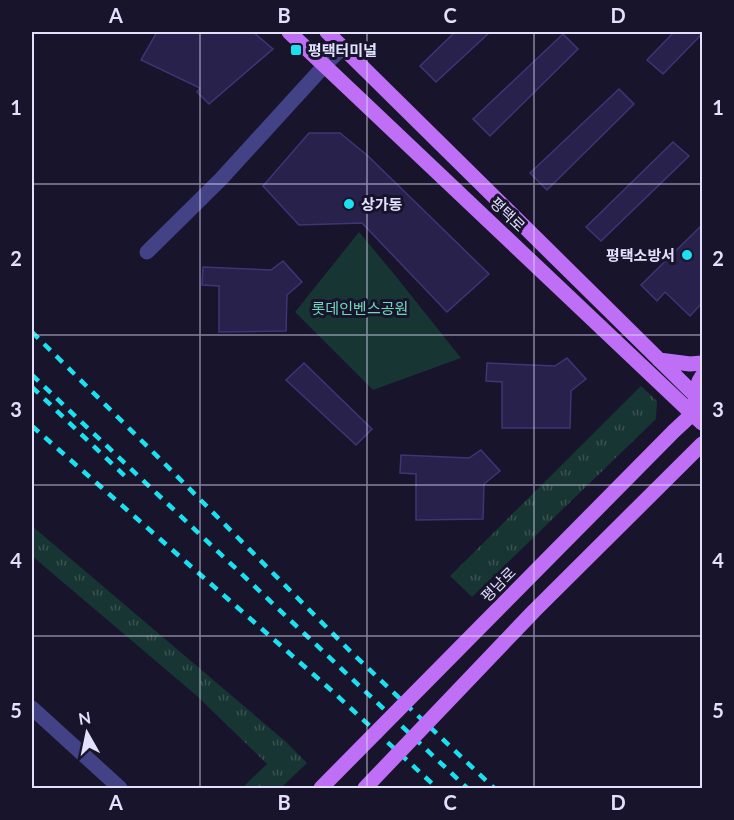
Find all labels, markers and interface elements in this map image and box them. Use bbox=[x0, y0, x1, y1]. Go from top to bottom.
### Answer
text: A bbox=[108, 3, 123, 27]
text: B bbox=[277, 3, 291, 27]
text: C bbox=[443, 3, 457, 27]
text: D bbox=[610, 3, 626, 27]
place label: 평택터미널 bbox=[308, 41, 377, 59]
marker: 평택터미널 bbox=[289, 43, 303, 57]
text: 1 bbox=[10, 95, 22, 119]
text: 1 bbox=[712, 95, 724, 119]
street label: 평택로 bbox=[487, 193, 529, 235]
place label: 상가동 bbox=[361, 195, 403, 213]
marker: 상가동 bbox=[342, 197, 356, 211]
text: 2 bbox=[10, 246, 22, 270]
place label: 평택소방서 bbox=[606, 246, 675, 264]
text: 2 bbox=[712, 246, 724, 270]
marker: 평택소방서 bbox=[680, 248, 694, 262]
park label: 롯데인벤스공원 bbox=[312, 299, 408, 317]
text: 3 bbox=[10, 397, 22, 421]
text: 3 bbox=[712, 397, 724, 421]
text: 4 bbox=[10, 548, 22, 572]
text: 4 bbox=[712, 548, 724, 572]
street label: 평남로 bbox=[477, 563, 519, 605]
text: 5 bbox=[10, 698, 22, 722]
text: 5 bbox=[712, 698, 724, 722]
north arrow bbox=[57, 703, 117, 763]
text: N bbox=[77, 707, 92, 728]
text: A bbox=[108, 790, 123, 814]
text: B bbox=[277, 790, 291, 814]
text: C bbox=[443, 790, 457, 814]
text: D bbox=[610, 790, 626, 814]

